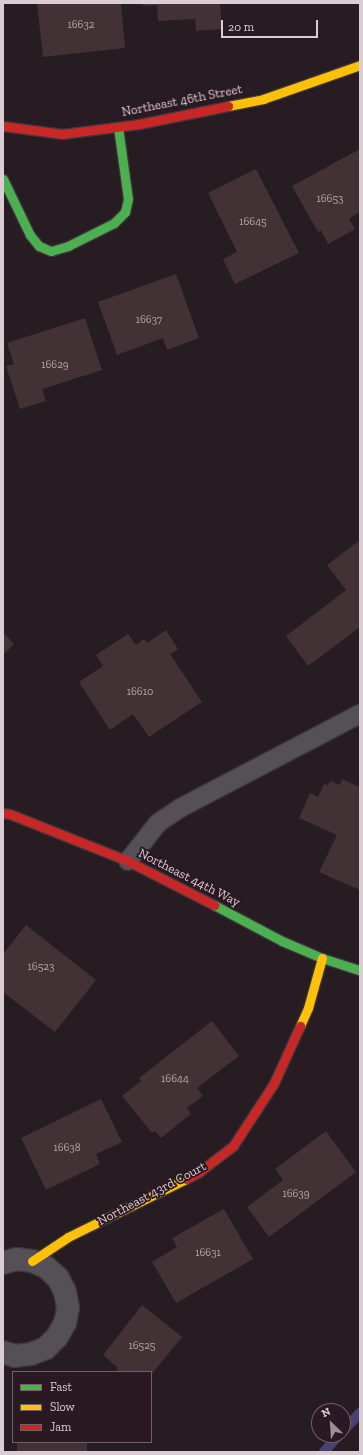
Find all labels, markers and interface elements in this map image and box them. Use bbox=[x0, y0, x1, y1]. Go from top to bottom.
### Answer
scale bar bbox=[223, 12, 320, 38]
house number: 16632 bbox=[68, 18, 94, 32]
text: 20 m bbox=[228, 20, 254, 34]
street label: Northeast 46th Street bbox=[120, 82, 244, 120]
house number: 16653 bbox=[317, 192, 343, 206]
house number: 16645 bbox=[239, 215, 267, 229]
house number: 16637 bbox=[136, 313, 162, 327]
house number: 16629 bbox=[41, 358, 69, 372]
house number: 16610 bbox=[127, 685, 153, 699]
street label: Northeast 44th Way bbox=[135, 845, 243, 911]
house number: 16523 bbox=[28, 960, 54, 974]
house number: 16644 bbox=[161, 1072, 189, 1086]
house number: 16638 bbox=[53, 1141, 81, 1155]
street label: Northeast 43rd Court bbox=[95, 1159, 209, 1229]
house number: 16639 bbox=[282, 1187, 310, 1201]
house number: 16631 bbox=[195, 1246, 221, 1260]
house number: 16525 bbox=[128, 1339, 156, 1353]
legend bbox=[12, 1371, 152, 1443]
text: Fast bbox=[50, 1380, 72, 1394]
text: Slow bbox=[50, 1400, 75, 1414]
north arrow bbox=[311, 1403, 351, 1443]
text: N bbox=[320, 1405, 333, 1420]
text: Jam bbox=[50, 1420, 71, 1434]

